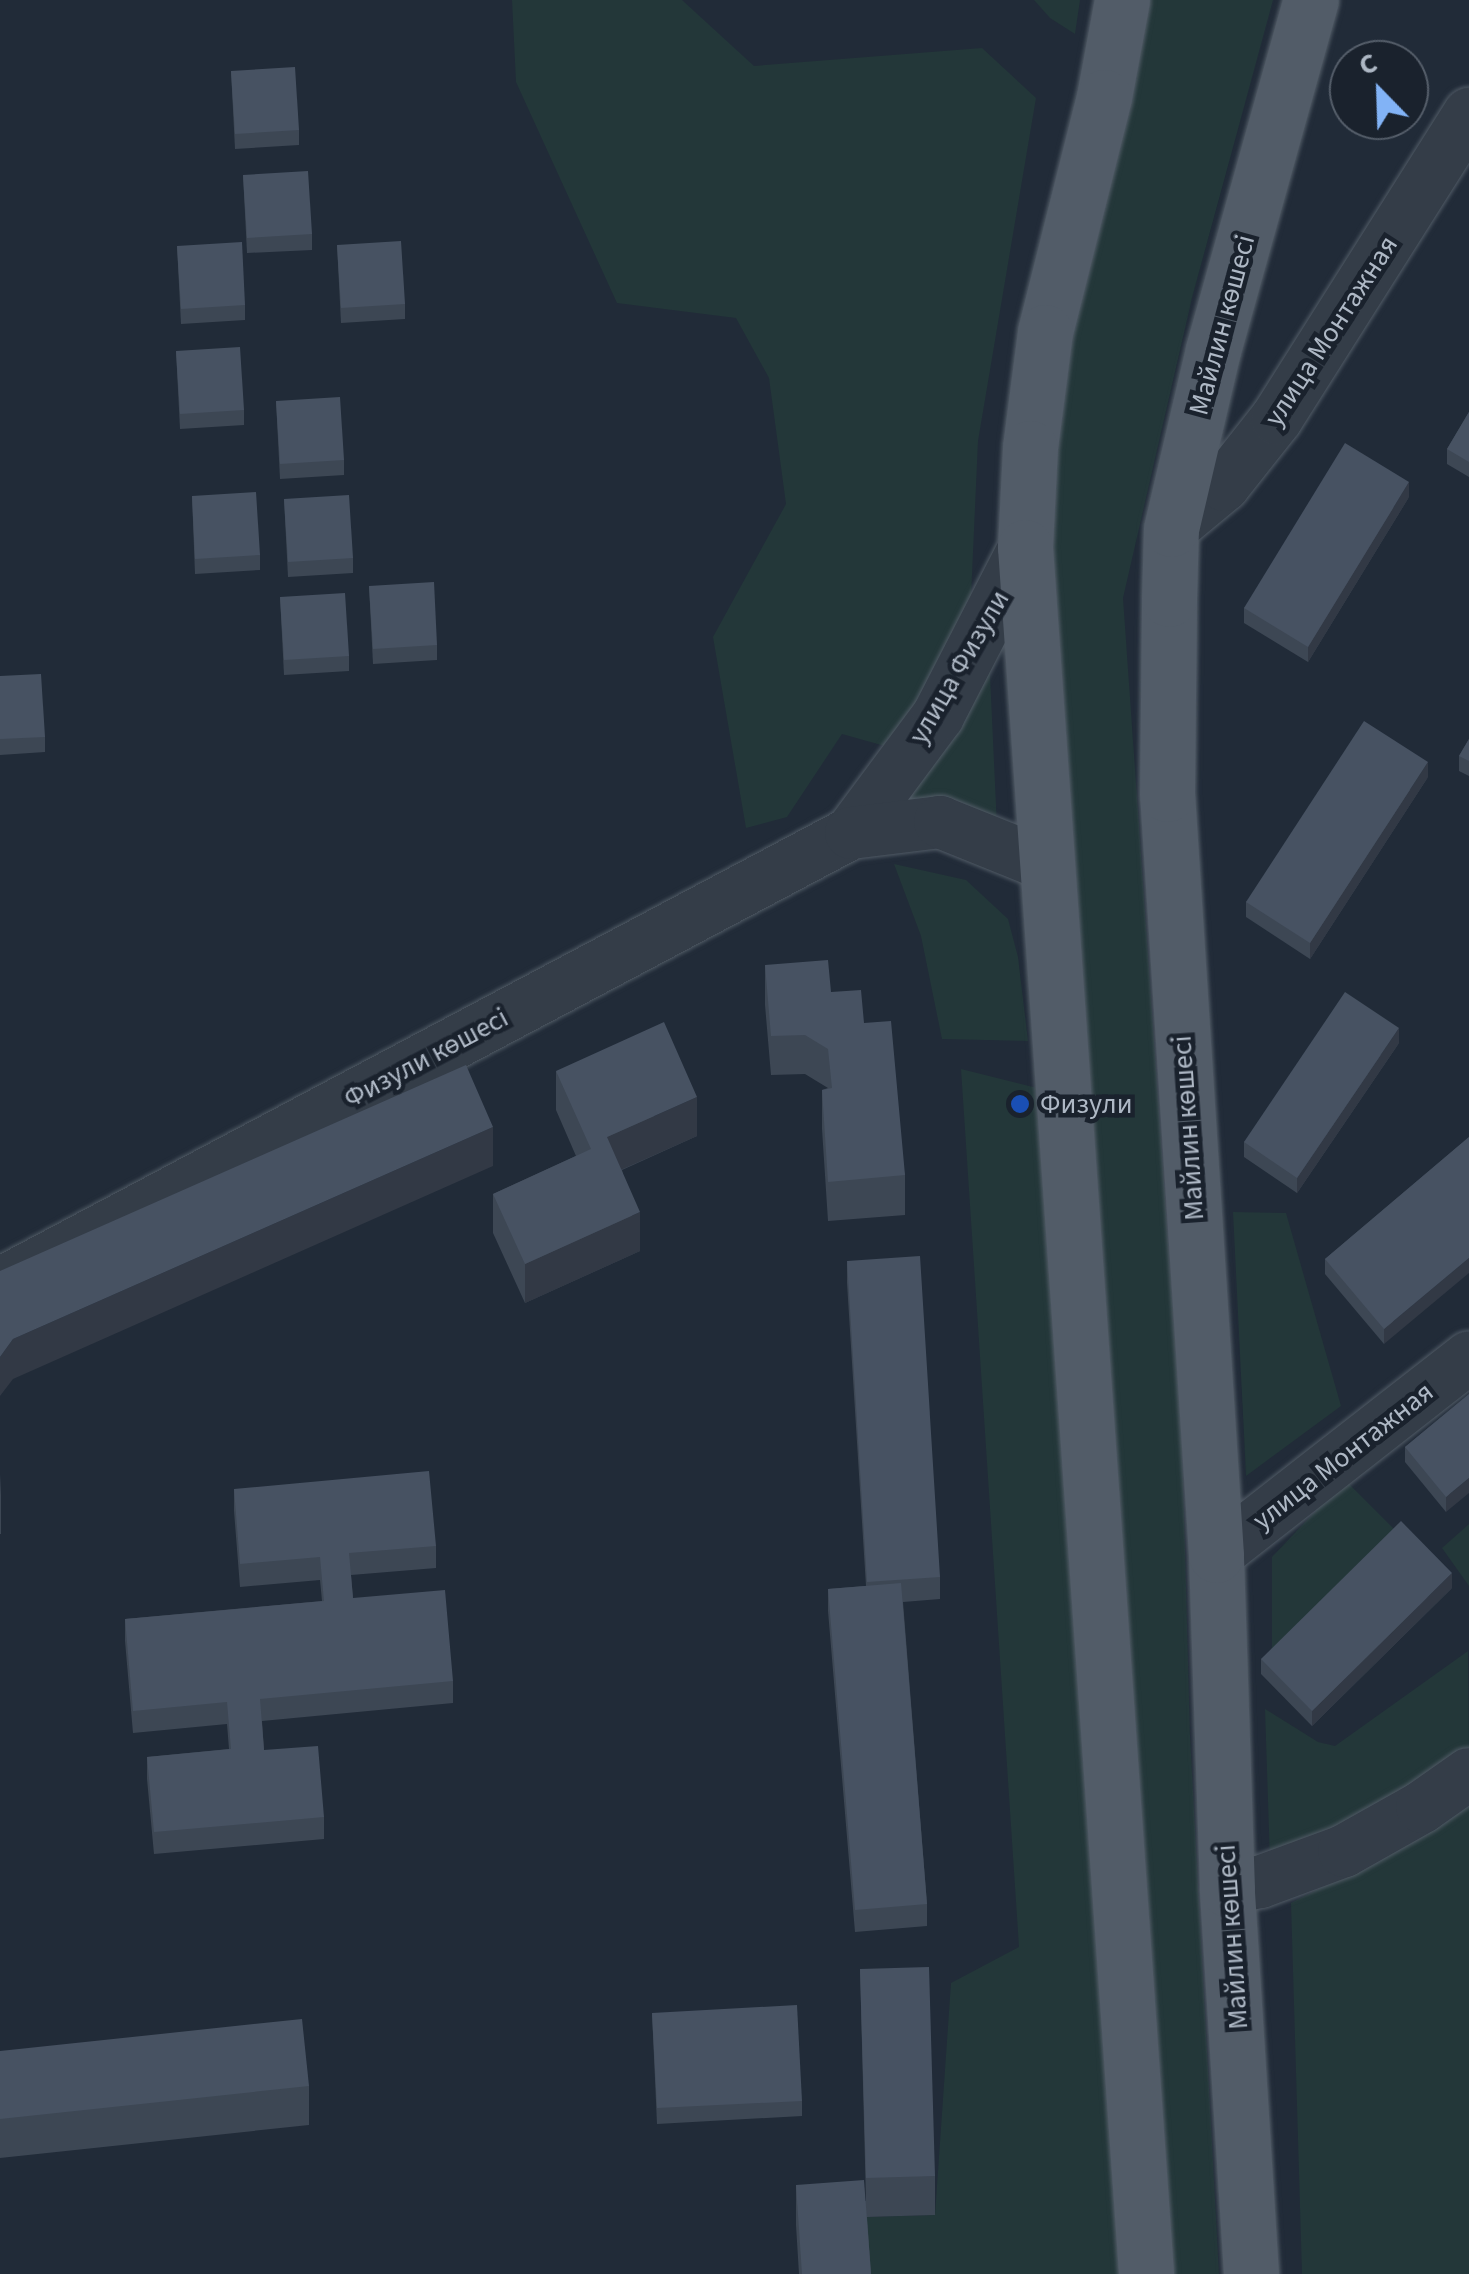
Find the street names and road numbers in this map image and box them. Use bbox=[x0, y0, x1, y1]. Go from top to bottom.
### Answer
street label: улица Монтажная bbox=[1257, 230, 1405, 432]
street label: Майлин көшесі bbox=[1182, 231, 1262, 419]
street label: улица Физули bbox=[902, 584, 1016, 750]
street label: Физули көшесі bbox=[338, 1001, 514, 1115]
street label: Майлин көшесі bbox=[1165, 1034, 1211, 1222]
street label: улица Монтажная bbox=[1246, 1375, 1440, 1537]
street label: Майлин көшесі bbox=[1209, 1843, 1255, 2031]

